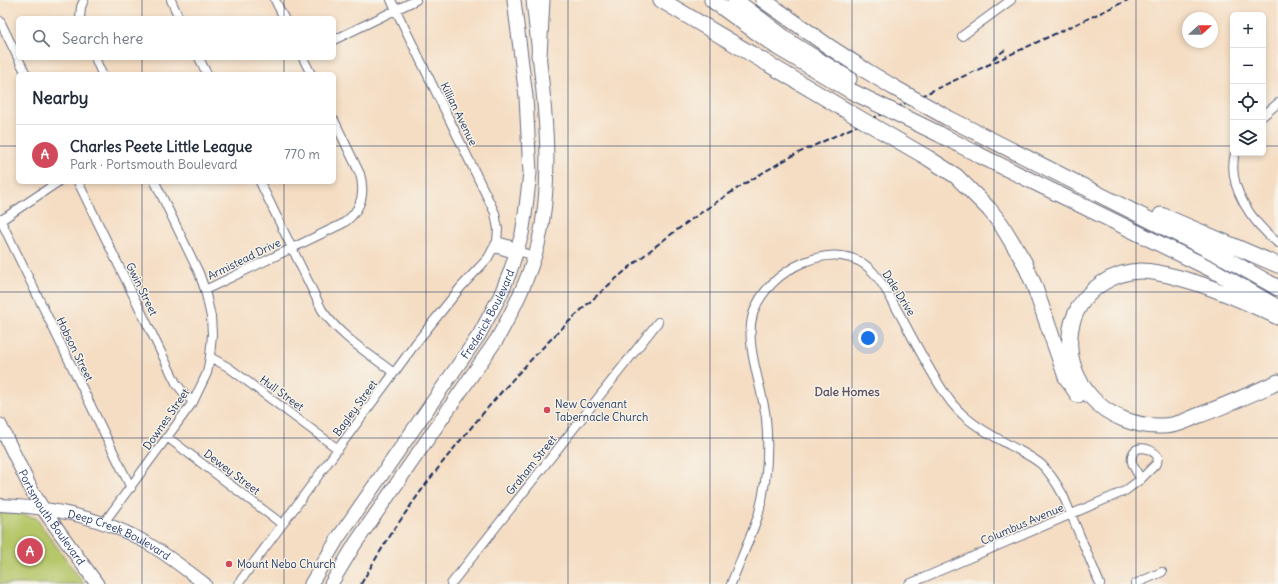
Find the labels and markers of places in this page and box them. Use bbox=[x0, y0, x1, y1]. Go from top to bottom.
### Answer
place label: New Covenant Tabernacle Church bbox=[555, 397, 648, 424]
marker: New Covenant Tabernacle Church bbox=[542, 405, 552, 415]
pin: A bbox=[17, 536, 43, 566]
place label: Mount Nebo Church bbox=[237, 557, 336, 571]
marker: Mount Nebo Church bbox=[224, 559, 234, 569]

